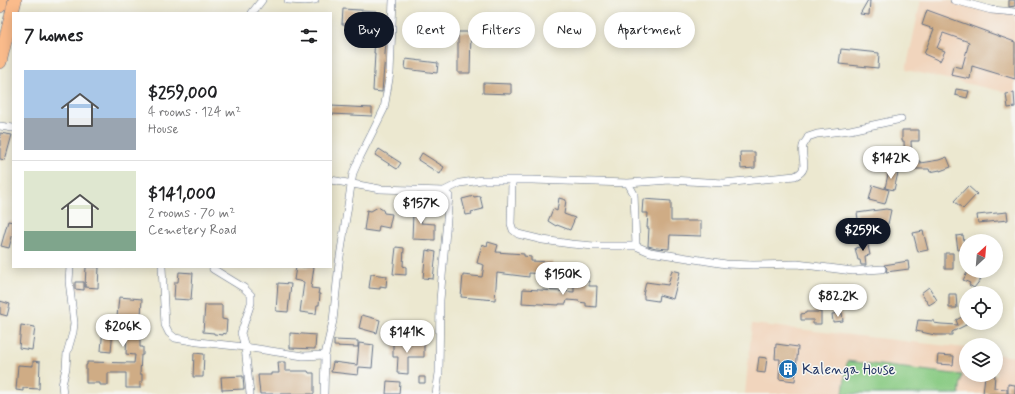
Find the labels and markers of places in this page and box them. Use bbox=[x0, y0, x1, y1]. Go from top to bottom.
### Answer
pin: $142K bbox=[863, 146, 919, 180]
pin: $157K bbox=[393, 191, 449, 225]
pin: $259K bbox=[835, 218, 891, 252]
pin: $150K bbox=[535, 262, 591, 296]
pin: $82.2K bbox=[805, 284, 871, 318]
pin: $206K bbox=[95, 314, 151, 348]
pin: $141K bbox=[379, 320, 435, 354]
building icon: Kalenga House bbox=[777, 358, 799, 380]
place label: Kalenga House bbox=[802, 360, 896, 380]

